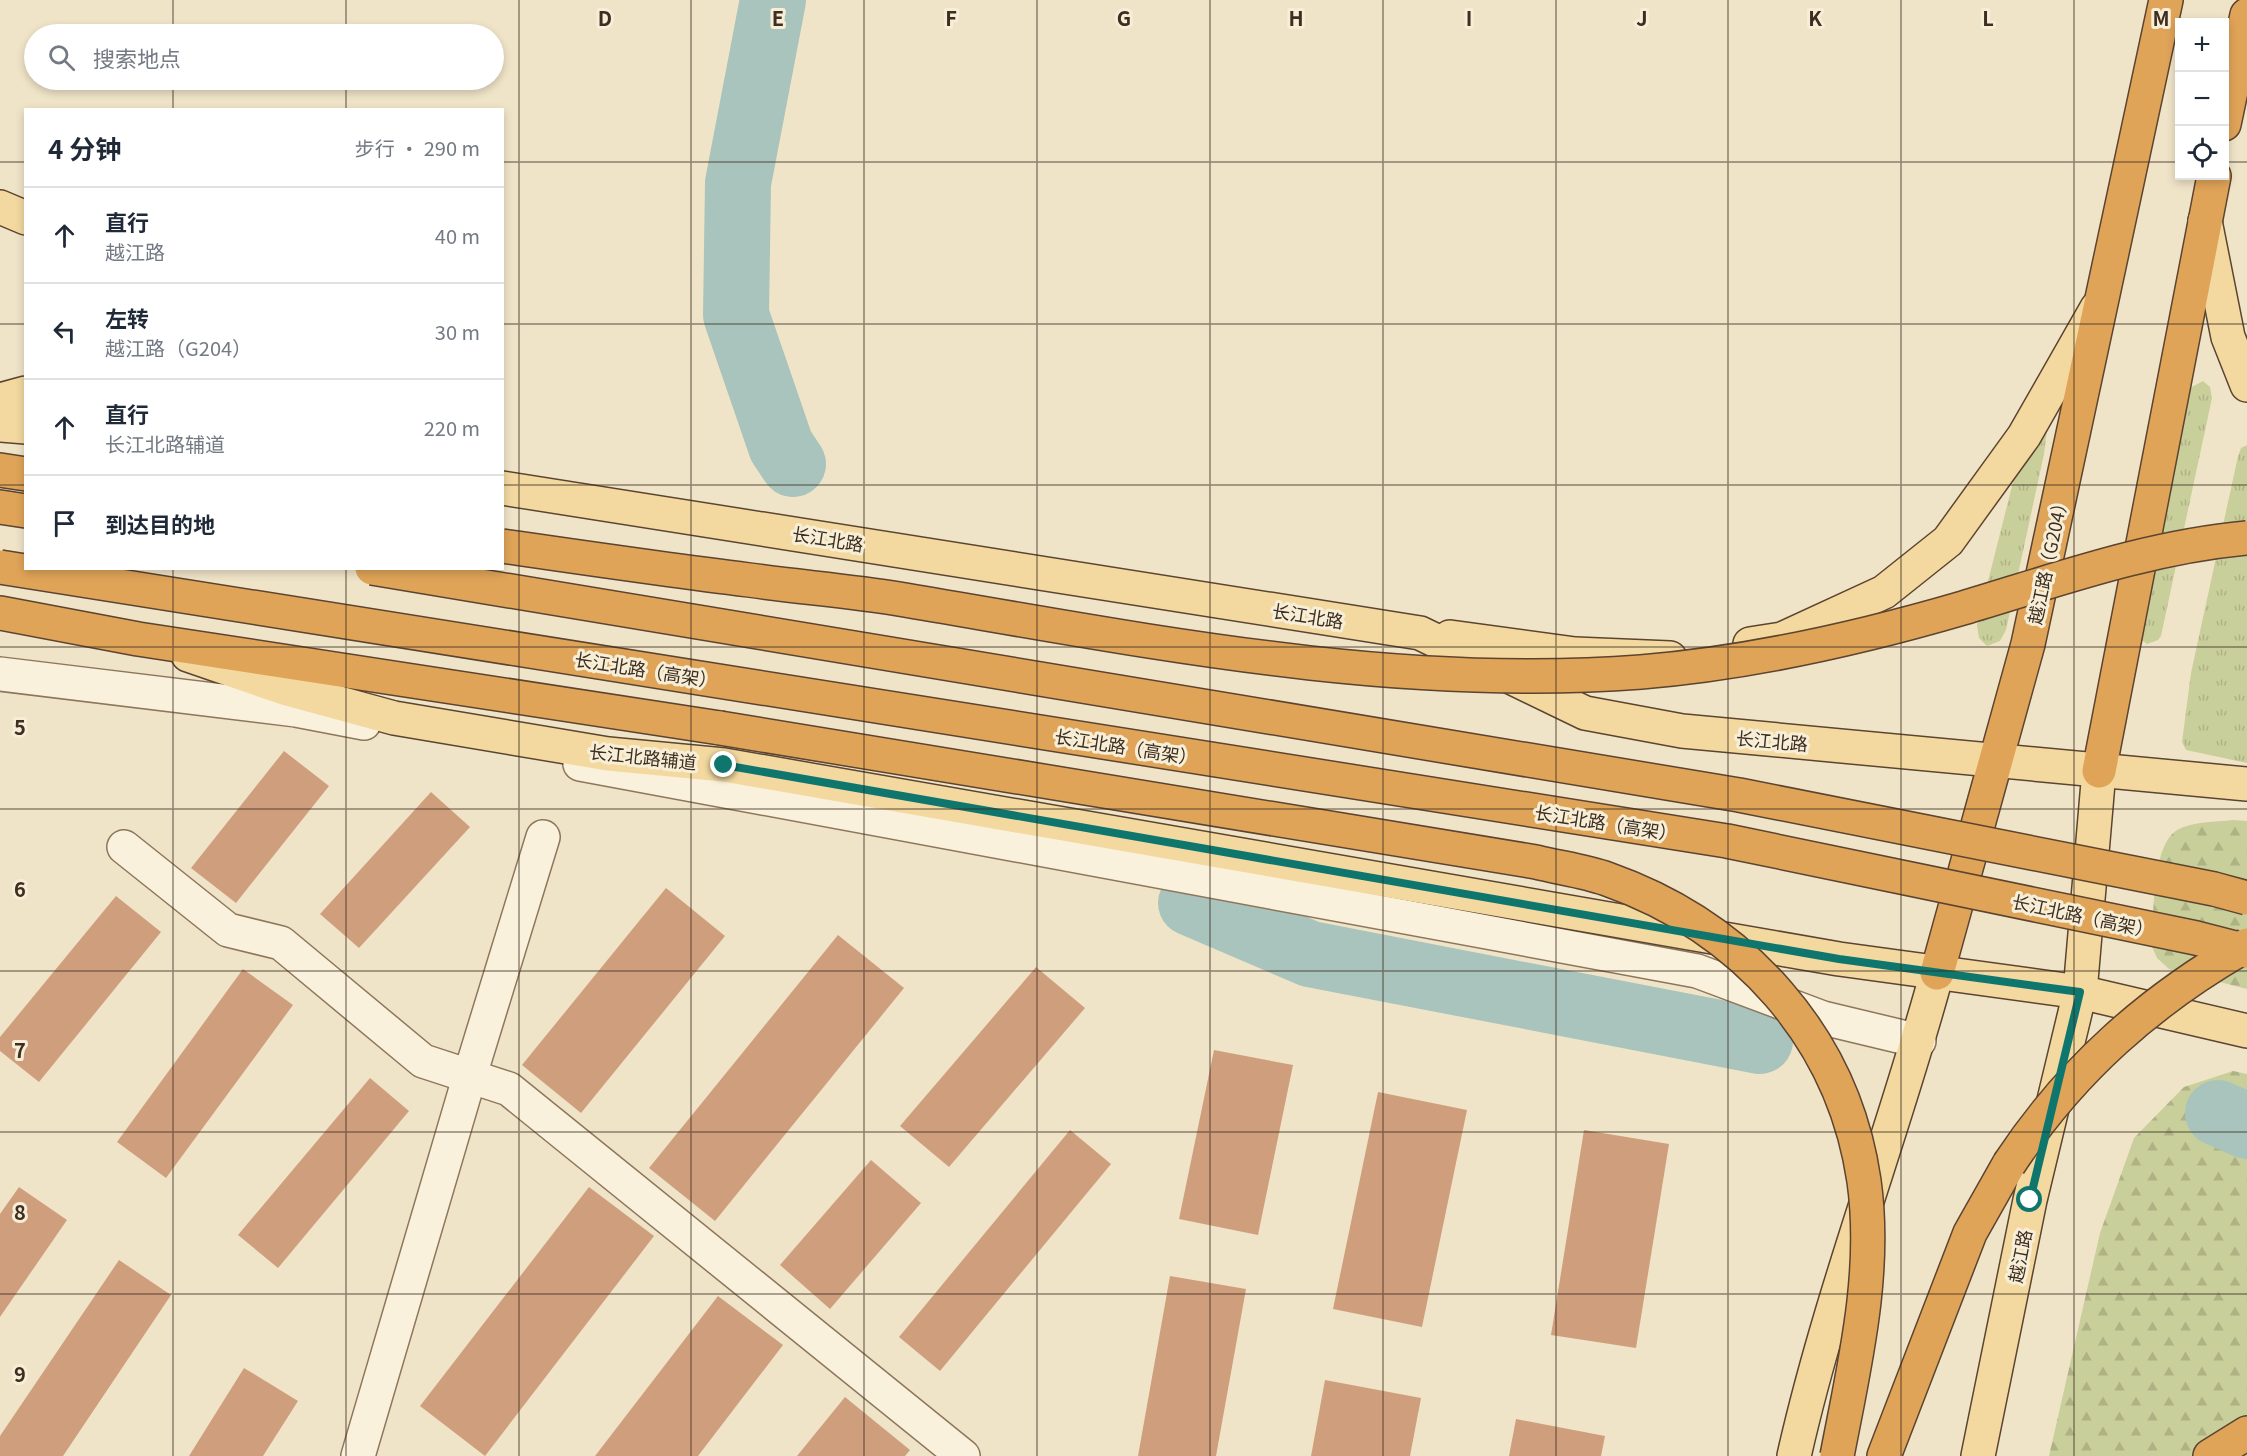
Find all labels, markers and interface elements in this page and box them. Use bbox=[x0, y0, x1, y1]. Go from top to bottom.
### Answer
text: D bbox=[598, 3, 612, 32]
text: E bbox=[772, 3, 784, 32]
text: F bbox=[945, 3, 957, 32]
text: G bbox=[1117, 3, 1131, 32]
text: H bbox=[1288, 3, 1304, 32]
text: I bbox=[1466, 3, 1472, 32]
text: J bbox=[1636, 3, 1648, 32]
text: K bbox=[1808, 3, 1822, 32]
text: L bbox=[1982, 3, 1994, 32]
text: M bbox=[2152, 3, 2170, 32]
map controls bbox=[2175, 18, 2229, 180]
button: + bbox=[2175, 18, 2229, 72]
search box bbox=[24, 24, 504, 90]
icon: search bbox=[45, 41, 78, 74]
text: 搜索地点 bbox=[93, 41, 181, 73]
button: − bbox=[2175, 72, 2229, 126]
button: locate bbox=[2175, 126, 2229, 180]
text: 4 分钟 bbox=[48, 129, 121, 166]
text: 步行 · 290 m bbox=[355, 133, 480, 162]
text: 直行 bbox=[105, 205, 149, 237]
icon: ahead bbox=[48, 219, 81, 252]
text: 40 m bbox=[435, 221, 480, 250]
text: 越江路 bbox=[105, 237, 165, 266]
text: 左转 bbox=[105, 301, 149, 333]
icon: left bbox=[48, 315, 81, 348]
text: 30 m bbox=[435, 317, 480, 346]
text: 越江路（G204） bbox=[105, 333, 252, 362]
text: 直行 bbox=[105, 397, 149, 429]
icon: ahead bbox=[48, 411, 81, 444]
text: 220 m bbox=[424, 413, 480, 442]
text: 长江北路辅道 bbox=[105, 429, 225, 458]
street label: 越江路（G204） bbox=[2021, 492, 2073, 626]
icon: arrive bbox=[48, 507, 81, 540]
text: 到达目的地 bbox=[105, 507, 215, 539]
street label: 长江北路 bbox=[790, 520, 866, 556]
street label: 长江北路 bbox=[1270, 597, 1346, 633]
street label: 长江北路（高架） bbox=[573, 645, 719, 693]
text: 5 bbox=[14, 712, 26, 741]
street label: 长江北路（高架） bbox=[1053, 722, 1199, 770]
street label: 长江北路 bbox=[1735, 724, 1809, 756]
street label: 长江北路辅道 bbox=[588, 737, 698, 775]
route end bbox=[710, 751, 736, 777]
street label: 长江北路（高架） bbox=[1533, 798, 1679, 846]
text: 6 bbox=[14, 874, 26, 903]
street label: 长江北路（高架） bbox=[2010, 887, 2156, 943]
text: 7 bbox=[14, 1035, 26, 1064]
route start bbox=[2016, 1186, 2042, 1212]
text: 8 bbox=[14, 1197, 26, 1226]
street label: 越江路 bbox=[2001, 1227, 2037, 1285]
text: 9 bbox=[14, 1359, 26, 1388]

